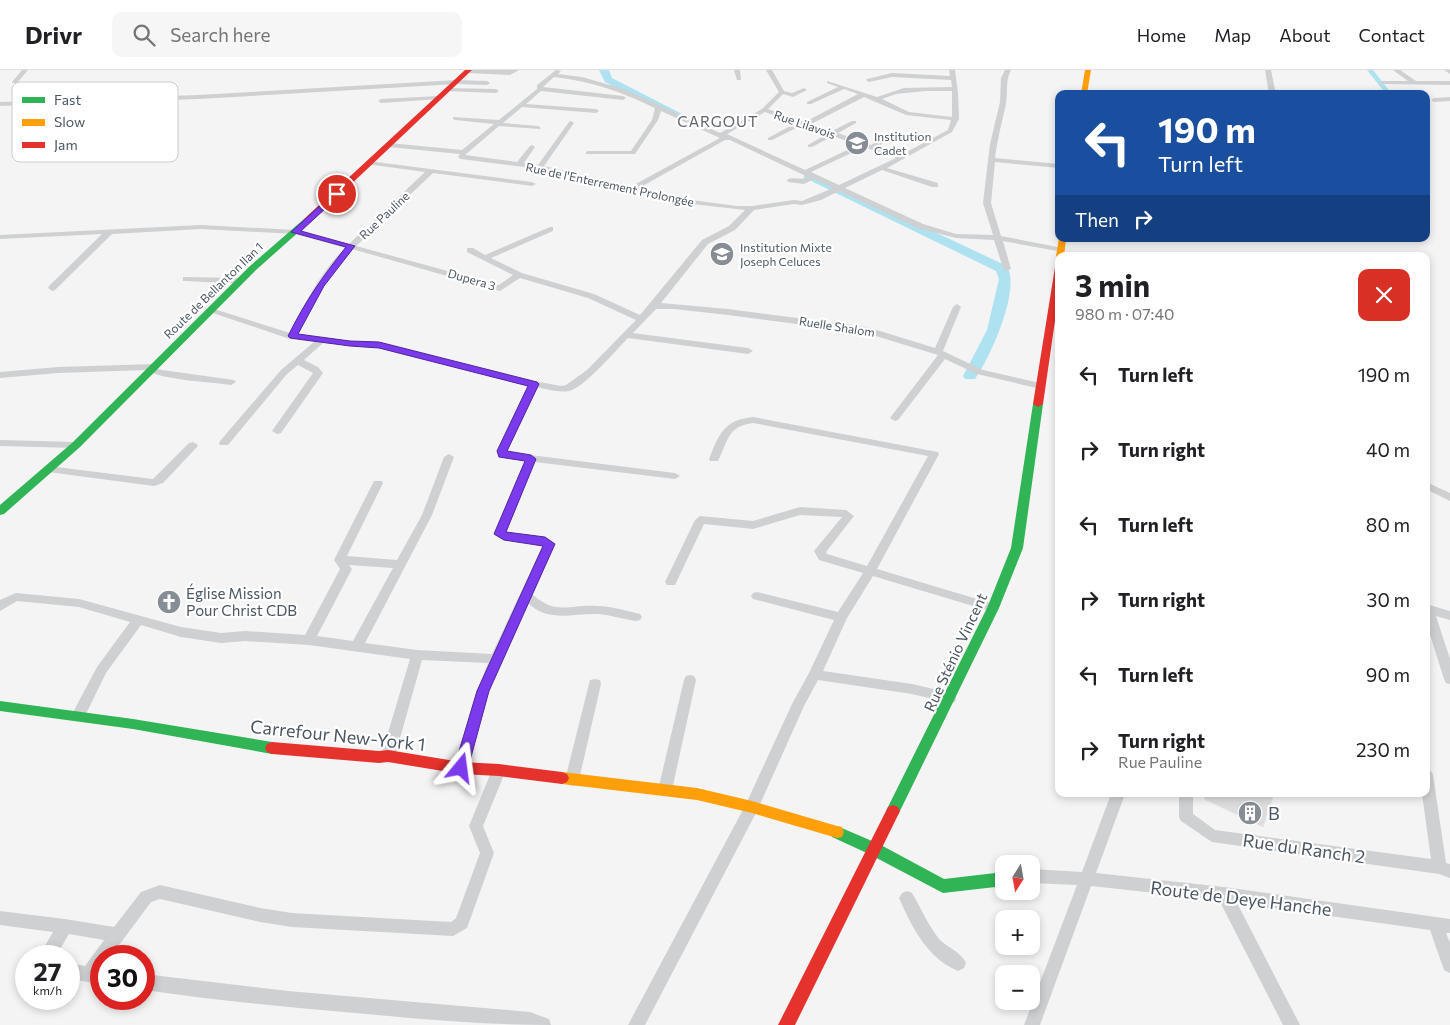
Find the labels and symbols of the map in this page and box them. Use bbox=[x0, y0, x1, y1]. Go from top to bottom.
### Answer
legend bbox=[12, 82, 178, 162]
text: Fast bbox=[54, 91, 81, 108]
street label: Rue Lilavois bbox=[772, 107, 838, 141]
district label: CARGOUT bbox=[677, 112, 759, 130]
text: Slow bbox=[54, 113, 85, 130]
place label: Institution Cadet bbox=[874, 129, 931, 157]
school or university icon: Institution Cadet bbox=[844, 130, 870, 156]
text: Jam bbox=[54, 136, 78, 153]
street label: Rue de l'Enterrement Prolongée bbox=[525, 159, 695, 209]
pin bbox=[316, 173, 358, 215]
street label: Rue Pauline bbox=[356, 188, 412, 242]
street label: Route de Bellanton Ilan 1 bbox=[161, 239, 265, 341]
place label: Institution Mixte Joseph Celuces bbox=[740, 240, 832, 269]
school or university icon: Institution Mixte Joseph Celuces bbox=[709, 241, 735, 267]
street label: Dupera 3 bbox=[446, 266, 498, 293]
street label: Ruelle Shalom bbox=[798, 313, 876, 339]
place label: Église Mission Pour Christ CDB bbox=[186, 583, 297, 619]
church icon: Église Mission Pour Christ CDB bbox=[156, 589, 182, 615]
street label: Rue Sténio Vincent bbox=[920, 590, 990, 714]
street label: Carrefour New-York 1 bbox=[249, 715, 427, 755]
position arrow bbox=[434, 741, 486, 793]
building icon: B bbox=[1237, 800, 1263, 826]
place label: B bbox=[1268, 802, 1280, 824]
street label: Rue du Ranch 2 bbox=[1241, 829, 1367, 867]
north arrow bbox=[995, 855, 1040, 900]
street label: Route de Deye Hanche bbox=[1149, 876, 1333, 920]
speed limit sign: 30 bbox=[90, 945, 155, 1010]

